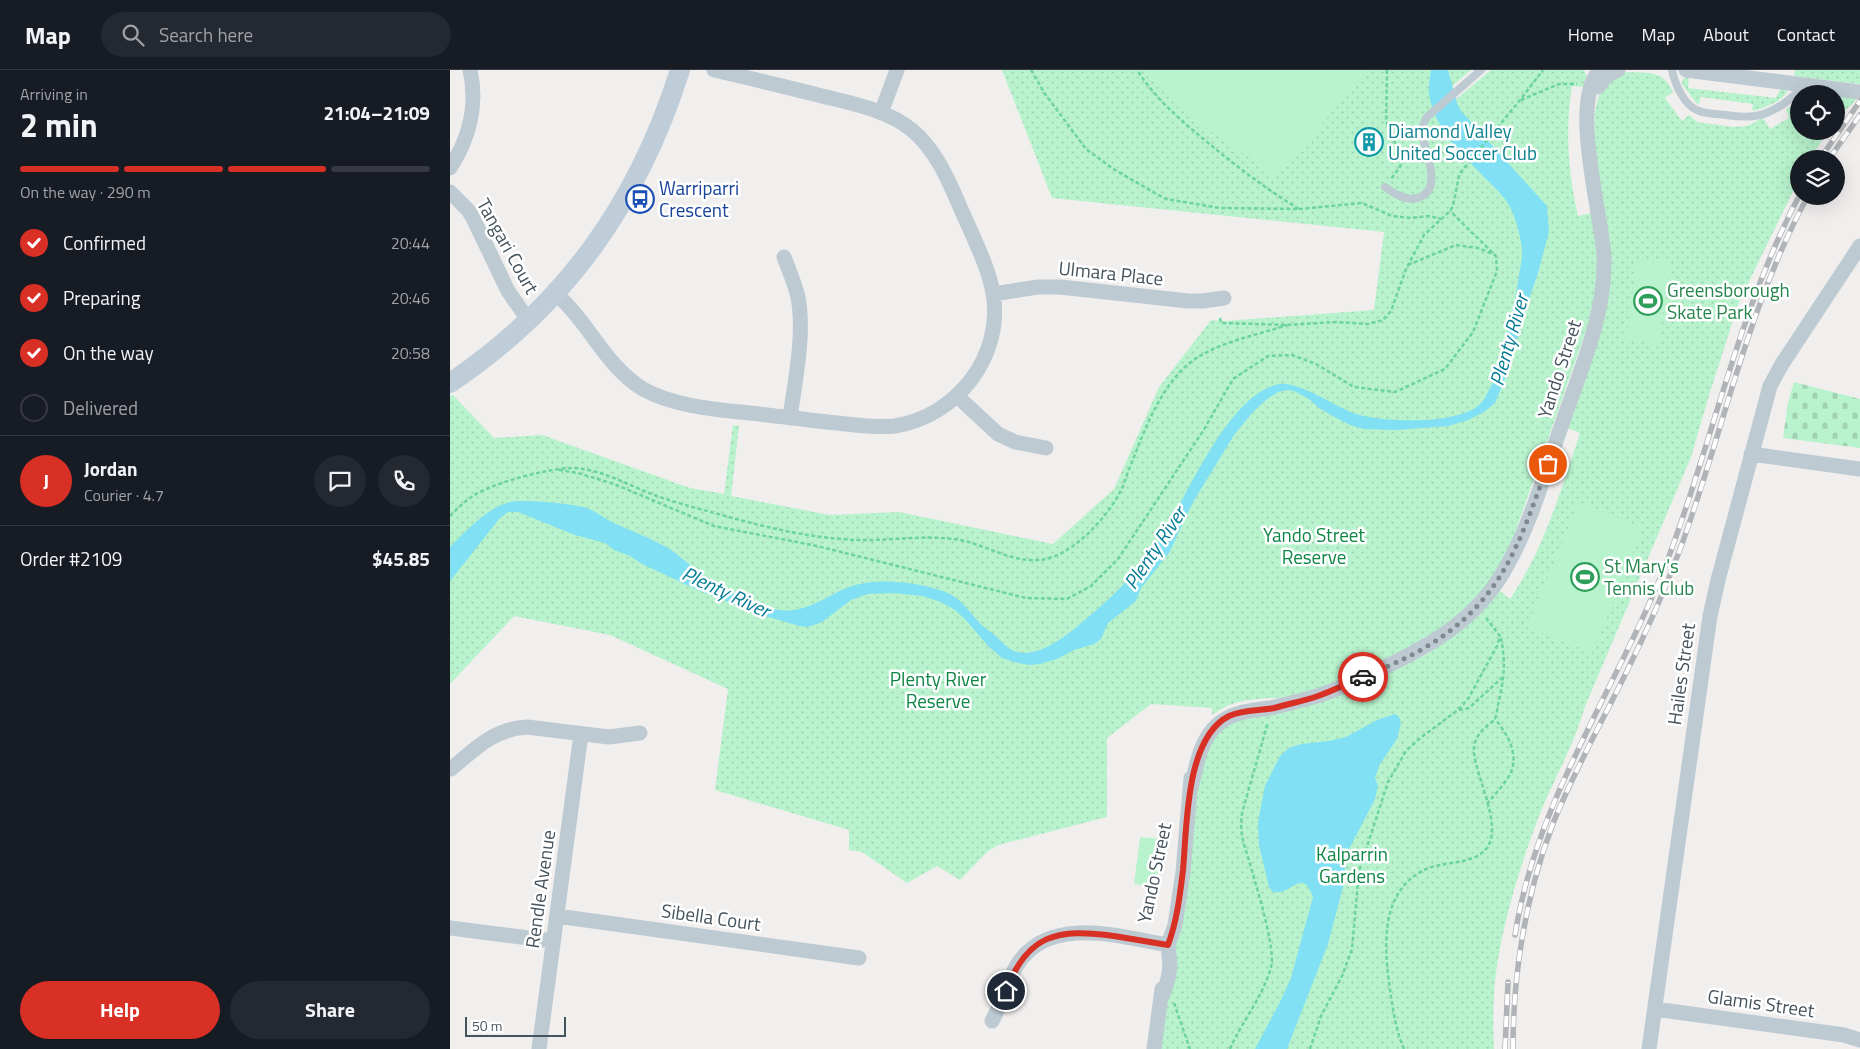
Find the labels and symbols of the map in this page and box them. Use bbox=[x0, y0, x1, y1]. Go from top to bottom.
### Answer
place label: Diamond Valley United Soccer Club bbox=[1388, 116, 1537, 167]
building icon: Diamond Valley United Soccer Club bbox=[1354, 127, 1384, 157]
place label: Warriparri Crescent bbox=[659, 173, 739, 224]
bus stop icon: Warriparri Crescent bbox=[625, 184, 655, 214]
street label: Tangari Court bbox=[470, 192, 547, 299]
street label: Ulmara Place bbox=[1057, 253, 1165, 292]
place label: Greensborough Skate Park bbox=[1667, 275, 1790, 326]
sports icon: Greensborough Skate Park bbox=[1633, 286, 1663, 316]
water label: Plenty River bbox=[1481, 288, 1537, 389]
street label: Yando Street bbox=[1529, 316, 1588, 422]
pin bbox=[1527, 443, 1569, 485]
water label: Plenty River bbox=[1115, 498, 1195, 595]
park label: Yando Street Reserve bbox=[1263, 520, 1365, 571]
place label: St Mary's Tennis Club bbox=[1604, 551, 1694, 602]
water label: Plenty River bbox=[677, 558, 778, 627]
sports icon: St Mary's Tennis Club bbox=[1570, 562, 1600, 592]
street label: Hailes Street bbox=[1659, 621, 1702, 727]
courier bbox=[1338, 652, 1388, 702]
park label: Plenty River Reserve bbox=[890, 664, 987, 715]
street label: Yando Street bbox=[1129, 820, 1178, 926]
street label: Rendle Avenue bbox=[517, 828, 562, 950]
park label: Kalparrin Gardens bbox=[1316, 839, 1388, 890]
street label: Sibella Court bbox=[660, 895, 763, 938]
pin bbox=[985, 970, 1027, 1012]
street label: Glamis Street bbox=[1706, 981, 1817, 1024]
scale bar bbox=[465, 1014, 566, 1037]

